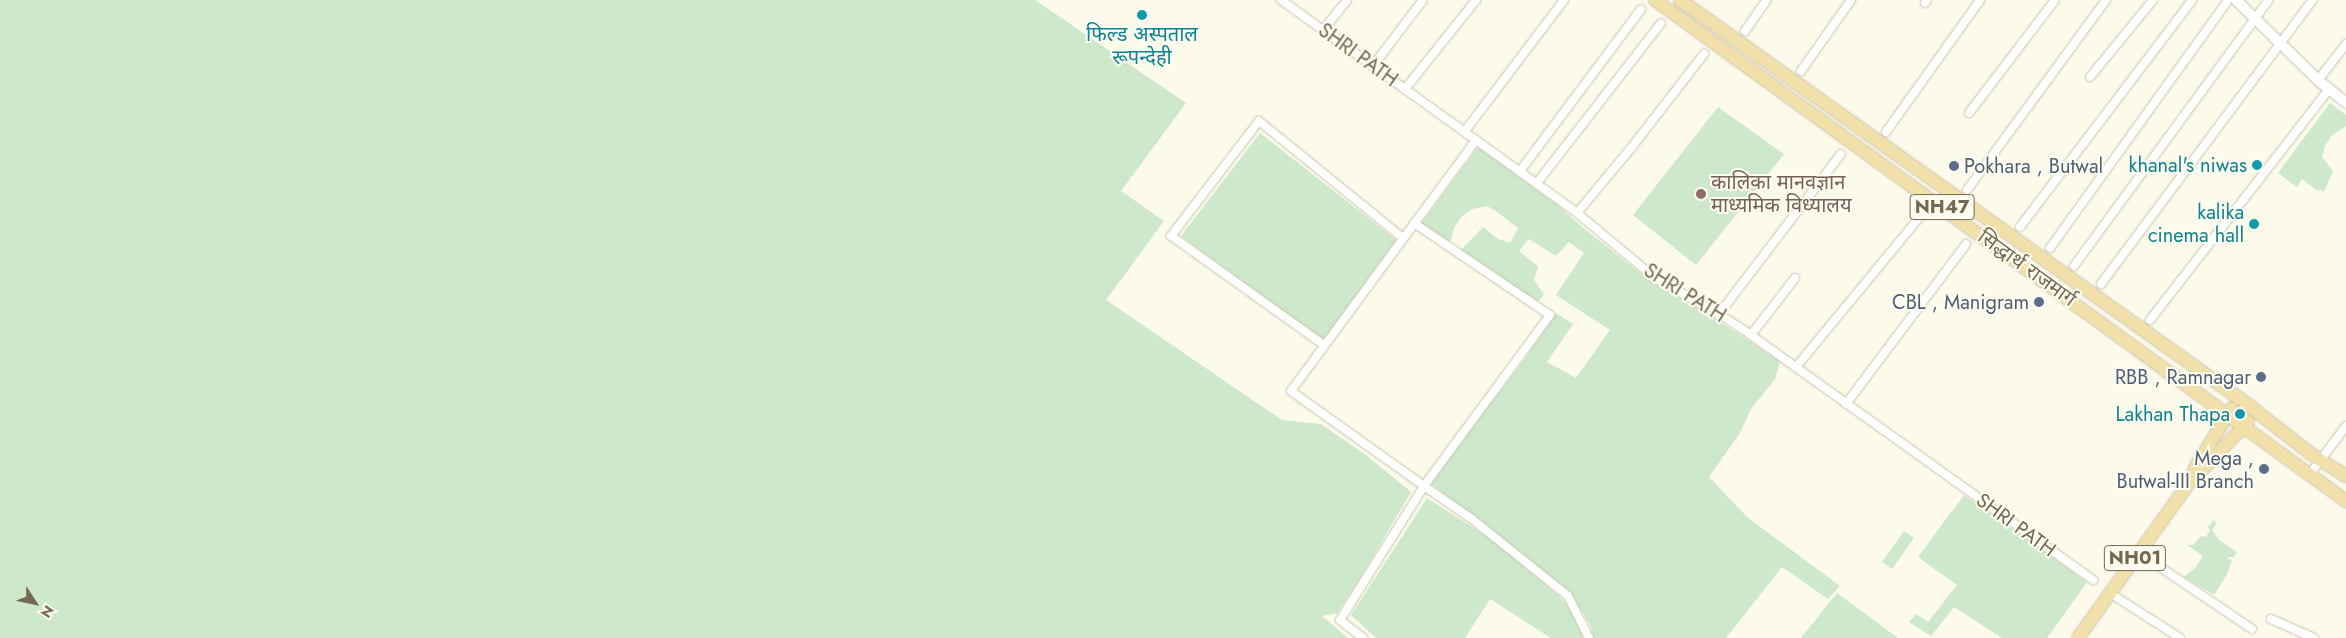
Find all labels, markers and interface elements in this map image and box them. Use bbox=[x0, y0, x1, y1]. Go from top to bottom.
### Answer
marker: फिल्ड अस्पताल रूपन्देही bbox=[1136, 9, 1148, 21]
street label: SHRI PATH bbox=[1314, 18, 1402, 92]
place label: फिल्ड अस्पताल रूपन्देही bbox=[1086, 23, 1198, 70]
place label: khanal's niwas bbox=[2129, 153, 2247, 177]
place label: Pokhara , Butwal bbox=[1964, 154, 2103, 178]
marker: khanal's niwas bbox=[2251, 159, 2263, 171]
marker: Pokhara , Butwal bbox=[1948, 160, 1960, 172]
place label: कालिका मानवज्ञान माध्यमिक विध्यालय bbox=[1711, 170, 1852, 217]
marker: कालिका मानवज्ञान माध्यमिक विध्यालय bbox=[1695, 188, 1707, 200]
road number: NH47 bbox=[1910, 190, 1974, 223]
place label: kalika cinema hall bbox=[2148, 200, 2244, 247]
marker: kalika cinema hall bbox=[2248, 218, 2260, 230]
street label: सिद्धार्थ राजमार्ग bbox=[1973, 224, 2081, 312]
street label: SHRI PATH bbox=[1639, 258, 1731, 328]
place label: CBL , Manigram bbox=[1892, 290, 2029, 314]
marker: CBL , Manigram bbox=[2033, 296, 2045, 308]
place label: RBB , Ramnagar bbox=[2115, 365, 2251, 389]
marker: RBB , Ramnagar bbox=[2255, 371, 2267, 383]
place label: Lakhan Thapa bbox=[2116, 402, 2230, 426]
marker: Lakhan Thapa bbox=[2234, 408, 2246, 420]
place label: Mega , Butwal-III Branch bbox=[2117, 446, 2254, 493]
marker: Mega , Butwal-III Branch bbox=[2258, 463, 2270, 475]
street label: SHRI PATH bbox=[1972, 488, 2060, 562]
road number: NH01 bbox=[2104, 542, 2166, 574]
north arrow bbox=[10, 578, 60, 628]
text: N bbox=[36, 601, 59, 622]

